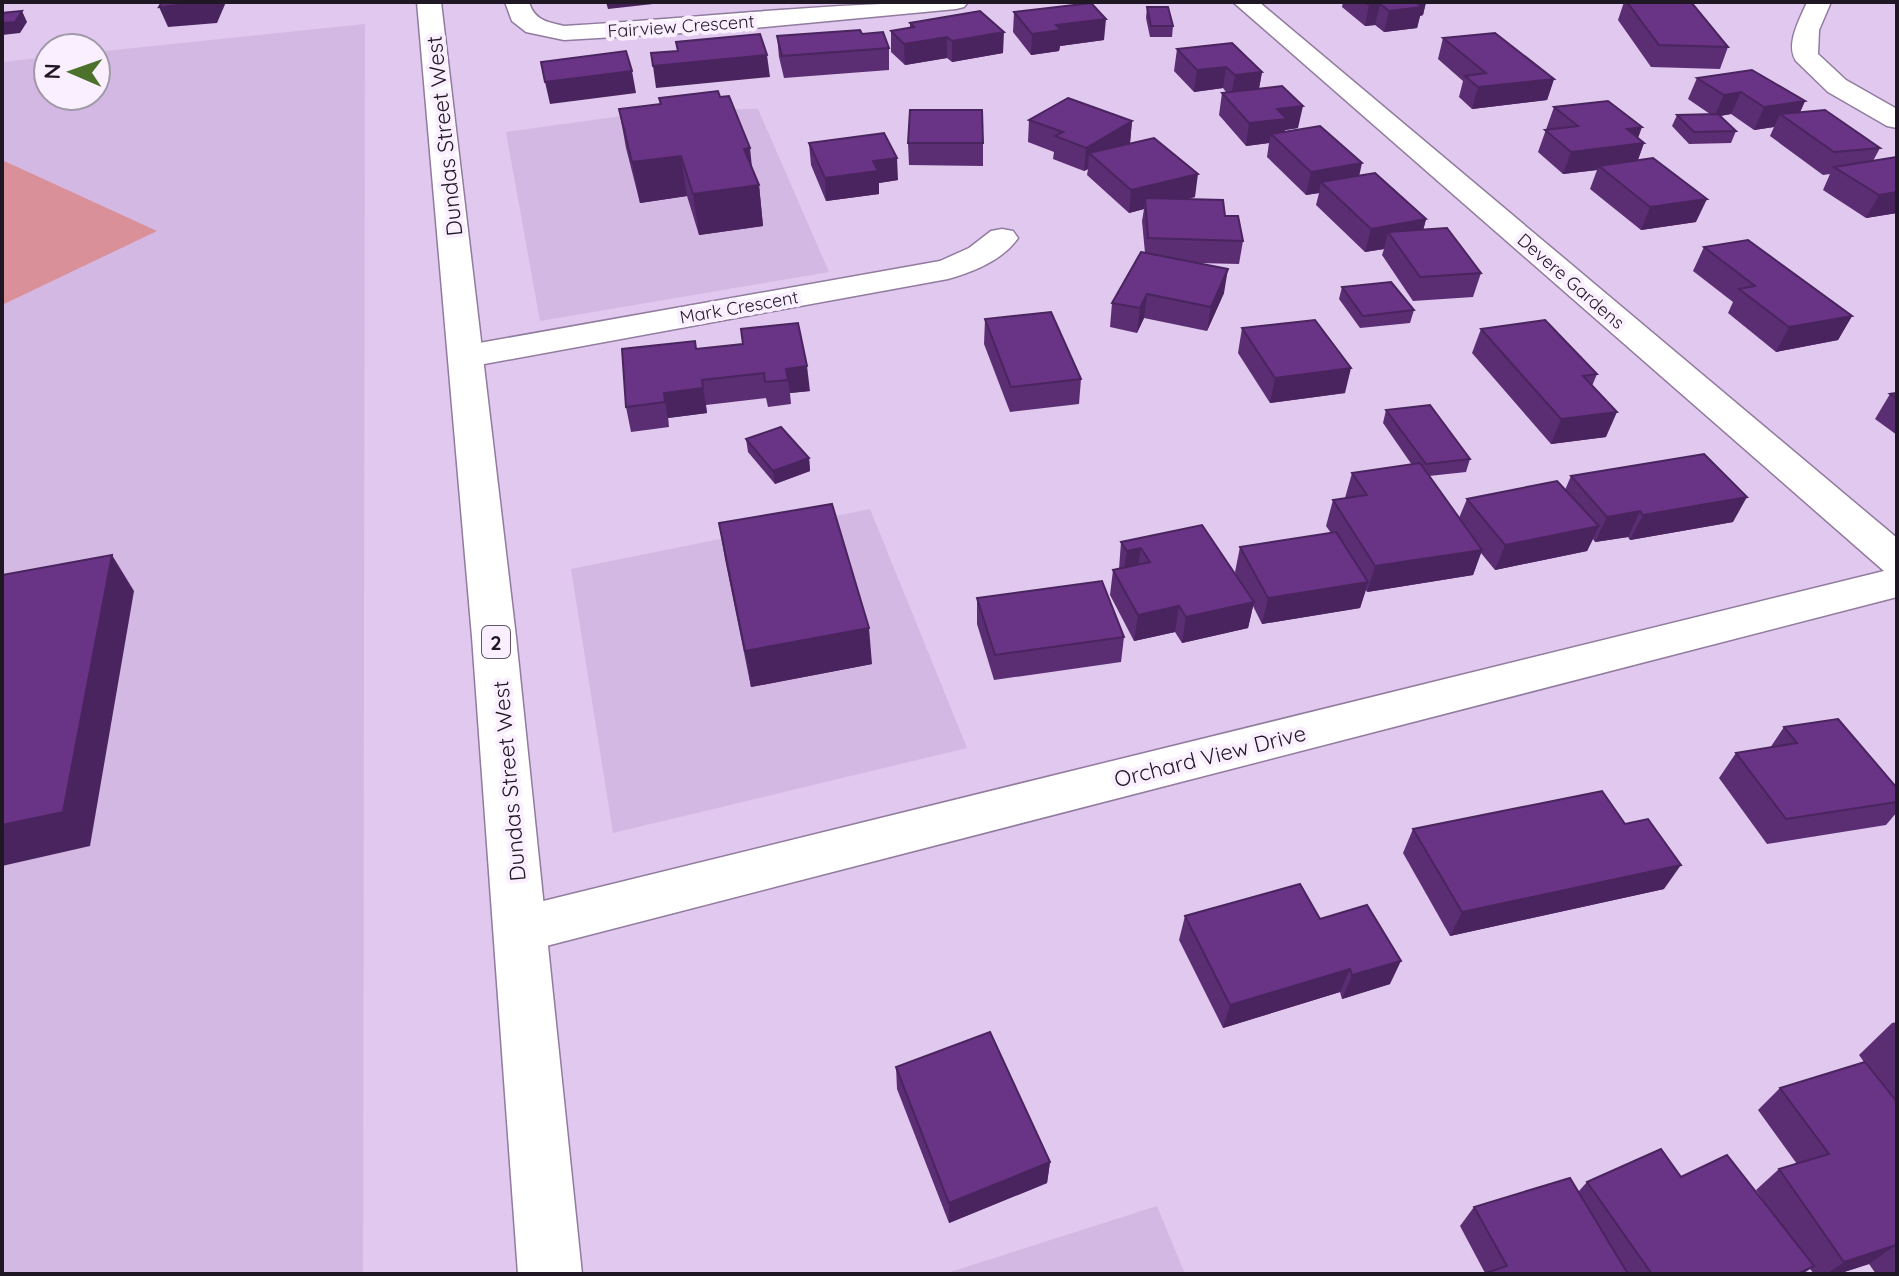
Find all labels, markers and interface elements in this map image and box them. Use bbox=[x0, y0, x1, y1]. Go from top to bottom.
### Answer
street label: Fairview Crescent bbox=[607, 9, 755, 43]
north arrow bbox=[32, 32, 112, 112]
street label: Dundas Street West bbox=[420, 34, 468, 238]
text: N bbox=[38, 63, 66, 80]
street label: Devere Gardens bbox=[1513, 228, 1629, 334]
street label: Mark Crescent bbox=[678, 285, 800, 329]
road number: 2 bbox=[482, 626, 510, 658]
street label: Dundas Street West bbox=[486, 680, 532, 882]
street label: Orchard View Drive bbox=[1111, 719, 1309, 793]

